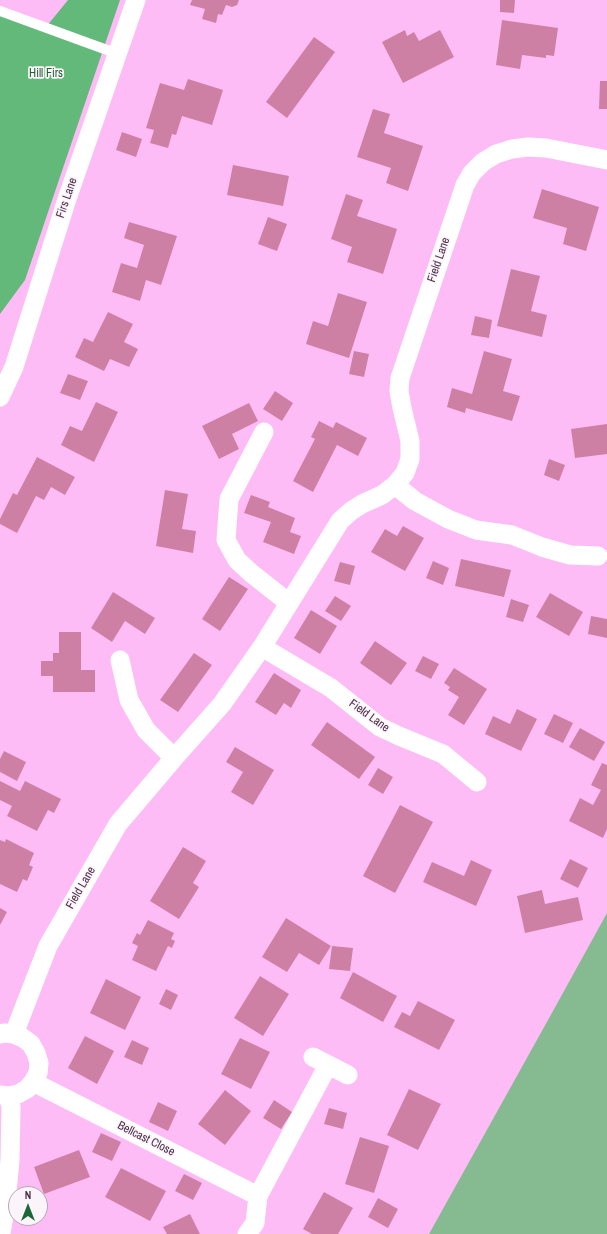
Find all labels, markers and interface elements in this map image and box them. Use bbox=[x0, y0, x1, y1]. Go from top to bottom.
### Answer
park label: Hill Firs bbox=[29, 67, 63, 81]
street label: Firs Lane bbox=[53, 176, 81, 220]
street label: Field Lane bbox=[425, 236, 453, 284]
street label: Field Lane bbox=[346, 697, 392, 735]
street label: Field Lane bbox=[63, 864, 99, 912]
street label: Bellcast Close bbox=[115, 1118, 177, 1160]
north arrow bbox=[8, 1186, 48, 1226]
text: N bbox=[25, 1188, 31, 1202]

